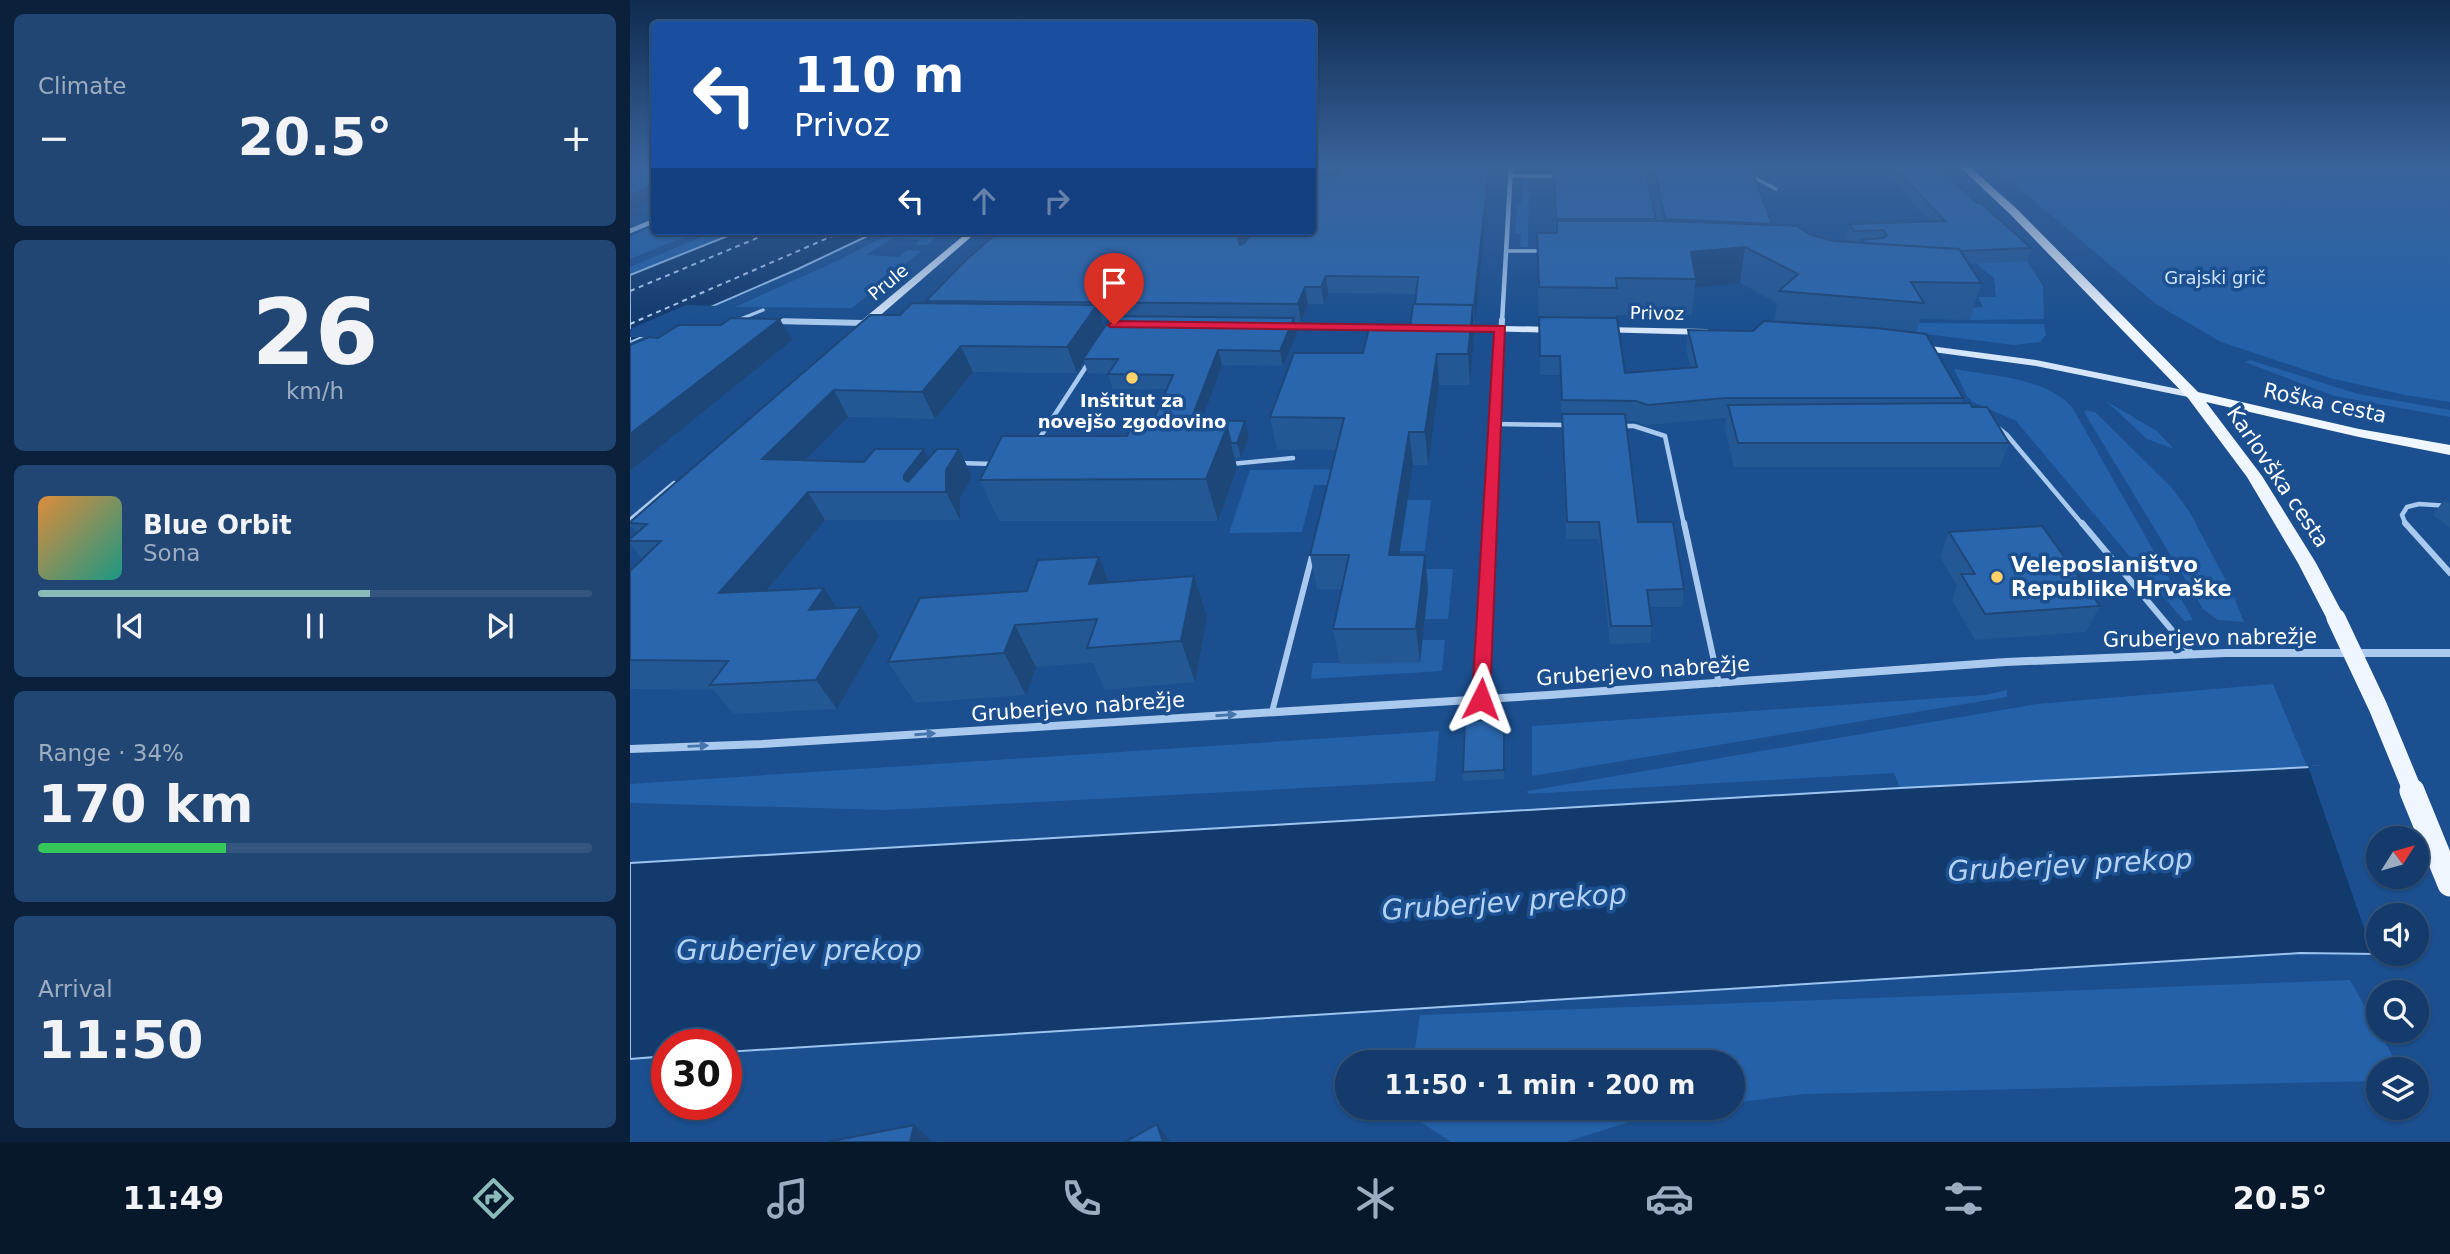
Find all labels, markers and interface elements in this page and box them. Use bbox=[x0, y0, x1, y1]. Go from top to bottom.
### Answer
text: 110 m bbox=[794, 47, 964, 104]
icon: left bbox=[679, 49, 770, 140]
text: Climate bbox=[38, 73, 127, 99]
text: Privoz bbox=[794, 106, 890, 144]
text: 20.5° bbox=[238, 107, 392, 167]
text: − bbox=[38, 116, 70, 160]
text: + bbox=[560, 116, 592, 160]
icon: left bbox=[892, 182, 930, 220]
icon: ahead bbox=[965, 182, 1003, 220]
icon: right bbox=[1038, 182, 1076, 220]
pin bbox=[1084, 253, 1144, 325]
street label: Prule bbox=[864, 259, 912, 305]
icon: arrive bbox=[1095, 264, 1133, 302]
park label: Grajski grič bbox=[2164, 267, 2266, 288]
text: 26 bbox=[252, 280, 378, 385]
street label: Privoz bbox=[1630, 302, 1684, 324]
marker: Inštitut za novejšo zgodovino bbox=[1124, 370, 1140, 386]
text: km/h bbox=[286, 378, 344, 404]
street label: Roška cesta bbox=[2261, 378, 2389, 428]
place label: Inštitut za novejšo zgodovino bbox=[1038, 390, 1226, 432]
street label: Karlovška cesta bbox=[2222, 402, 2334, 552]
text: Blue Orbit bbox=[143, 510, 292, 540]
text: Sona bbox=[143, 540, 200, 566]
place label: Veleposlaništvo Republike Hrvaške bbox=[2011, 553, 2232, 601]
marker: Veleposlaništvo Republike Hrvaške bbox=[1989, 569, 2005, 585]
icon: previous bbox=[111, 607, 149, 645]
icon: pause bbox=[296, 607, 334, 645]
icon: next bbox=[481, 607, 519, 645]
street label: Gruberjevo nabrežje bbox=[2103, 624, 2317, 652]
street label: Gruberjevo nabrežje bbox=[1535, 652, 1751, 690]
position arrow bbox=[1444, 662, 1518, 736]
street label: Gruberjevo nabrežje bbox=[970, 688, 1186, 726]
one-way arrow bbox=[1215, 709, 1237, 720]
one-way arrow bbox=[915, 728, 937, 739]
text: Range · 34% bbox=[38, 740, 184, 766]
one-way arrow bbox=[687, 741, 709, 752]
text: 170 km bbox=[38, 774, 253, 834]
north arrow bbox=[2366, 826, 2429, 889]
map controls bbox=[2366, 826, 2429, 1120]
water label: Gruberjev prekop bbox=[1947, 842, 2193, 888]
water label: Gruberjev prekop bbox=[1380, 877, 1628, 927]
button: sound bbox=[2366, 903, 2429, 966]
water label: Gruberjev prekop bbox=[676, 934, 922, 967]
text: Arrival bbox=[38, 976, 113, 1002]
button: search bbox=[2366, 980, 2429, 1043]
text: 11:50 bbox=[38, 1010, 204, 1070]
speed limit sign: 30 bbox=[651, 1029, 742, 1120]
button: layers bbox=[2366, 1057, 2429, 1120]
text: 11:50 · 1 min · 200 m bbox=[1385, 1070, 1695, 1100]
icon: directions bbox=[469, 1174, 518, 1223]
icon: music bbox=[763, 1174, 812, 1223]
icon: phone bbox=[1057, 1174, 1106, 1223]
icon: climate bbox=[1351, 1174, 1400, 1223]
icon: car bbox=[1645, 1174, 1694, 1223]
icon: filters bbox=[1939, 1174, 1988, 1223]
text: 11:49 bbox=[122, 1179, 224, 1217]
text: 20.5° bbox=[2233, 1179, 2327, 1217]

